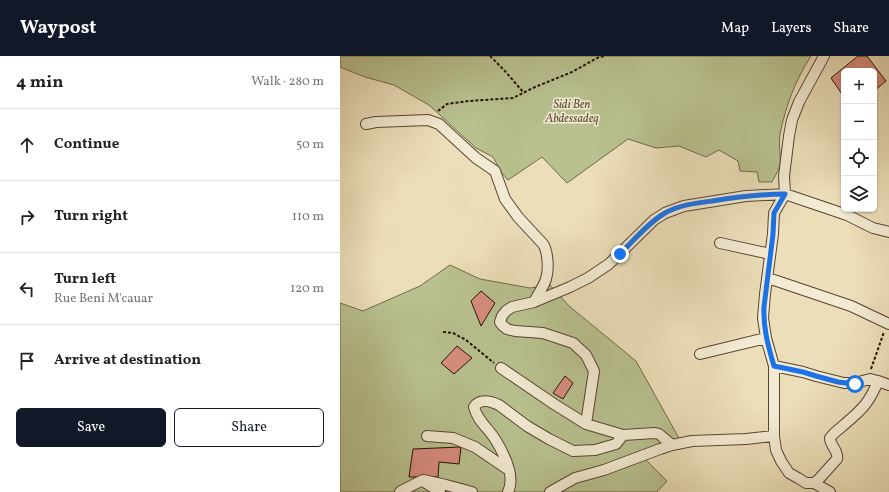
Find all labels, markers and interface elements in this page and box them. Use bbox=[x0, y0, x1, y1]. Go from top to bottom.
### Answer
text: Waypost bbox=[20, 15, 96, 41]
text: Map bbox=[721, 19, 749, 38]
text: Layers bbox=[771, 19, 811, 38]
text: Share bbox=[833, 19, 869, 38]
map controls bbox=[841, 68, 877, 212]
button: + bbox=[841, 68, 877, 104]
text: 4 min bbox=[16, 71, 63, 94]
text: Walk · 280 m bbox=[251, 73, 324, 91]
park label: Sidi Ben Abdessadeq bbox=[544, 97, 599, 127]
button: − bbox=[841, 104, 877, 140]
icon: ahead bbox=[16, 134, 38, 156]
text: Continue bbox=[54, 134, 119, 155]
text: 50 m bbox=[296, 136, 324, 154]
button: locate bbox=[841, 140, 877, 176]
button: layers bbox=[841, 176, 877, 212]
icon: right bbox=[16, 206, 38, 228]
text: Turn right bbox=[54, 206, 128, 227]
text: 110 m bbox=[292, 208, 324, 226]
route end bbox=[611, 245, 629, 263]
text: Turn left bbox=[54, 269, 116, 290]
icon: left bbox=[16, 278, 38, 300]
text: 120 m bbox=[290, 280, 324, 298]
text: Rue Beni M'cauar bbox=[54, 290, 153, 308]
icon: arrive bbox=[16, 350, 38, 372]
text: Arrive at destination bbox=[54, 350, 201, 371]
route start bbox=[846, 375, 864, 393]
button: Save bbox=[16, 408, 166, 447]
button: Share bbox=[174, 408, 324, 447]

